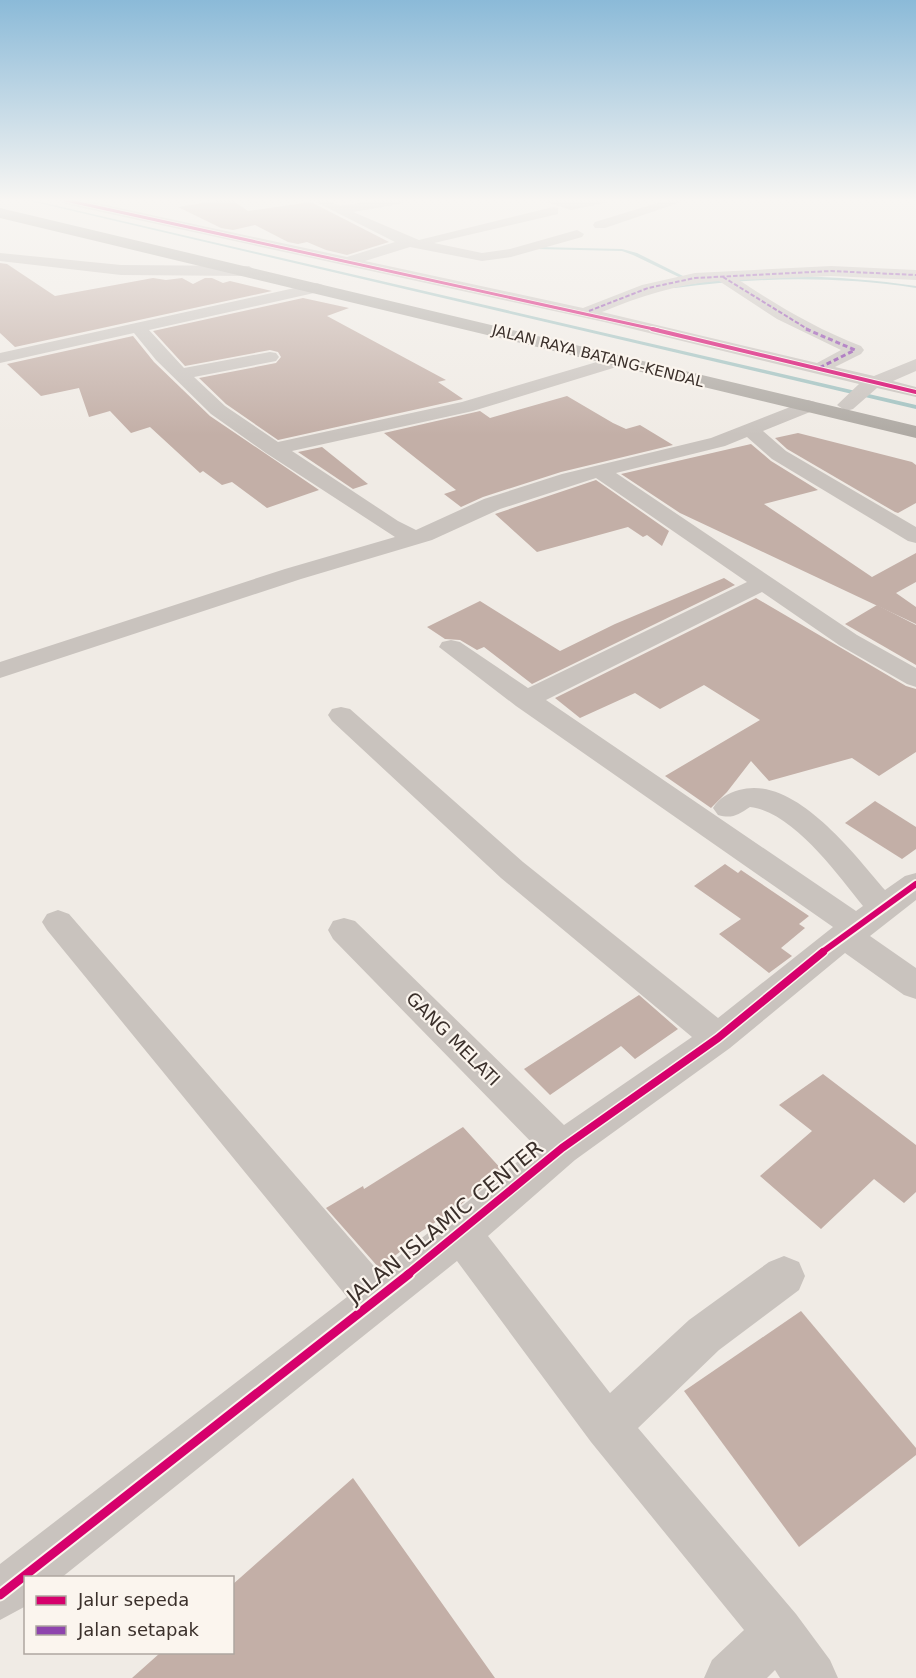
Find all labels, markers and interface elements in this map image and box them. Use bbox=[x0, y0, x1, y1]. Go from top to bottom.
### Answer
street label: JALAN RAYA BATANG-KENDAL bbox=[489, 321, 706, 391]
street label: GANG MELATI bbox=[402, 987, 505, 1090]
street label: JALAN ISLAMIC CENTER bbox=[341, 1136, 548, 1310]
legend bbox=[24, 1576, 234, 1654]
text: Jalur sepeda bbox=[77, 1589, 189, 1610]
text: Jalan setapak bbox=[77, 1619, 199, 1640]

